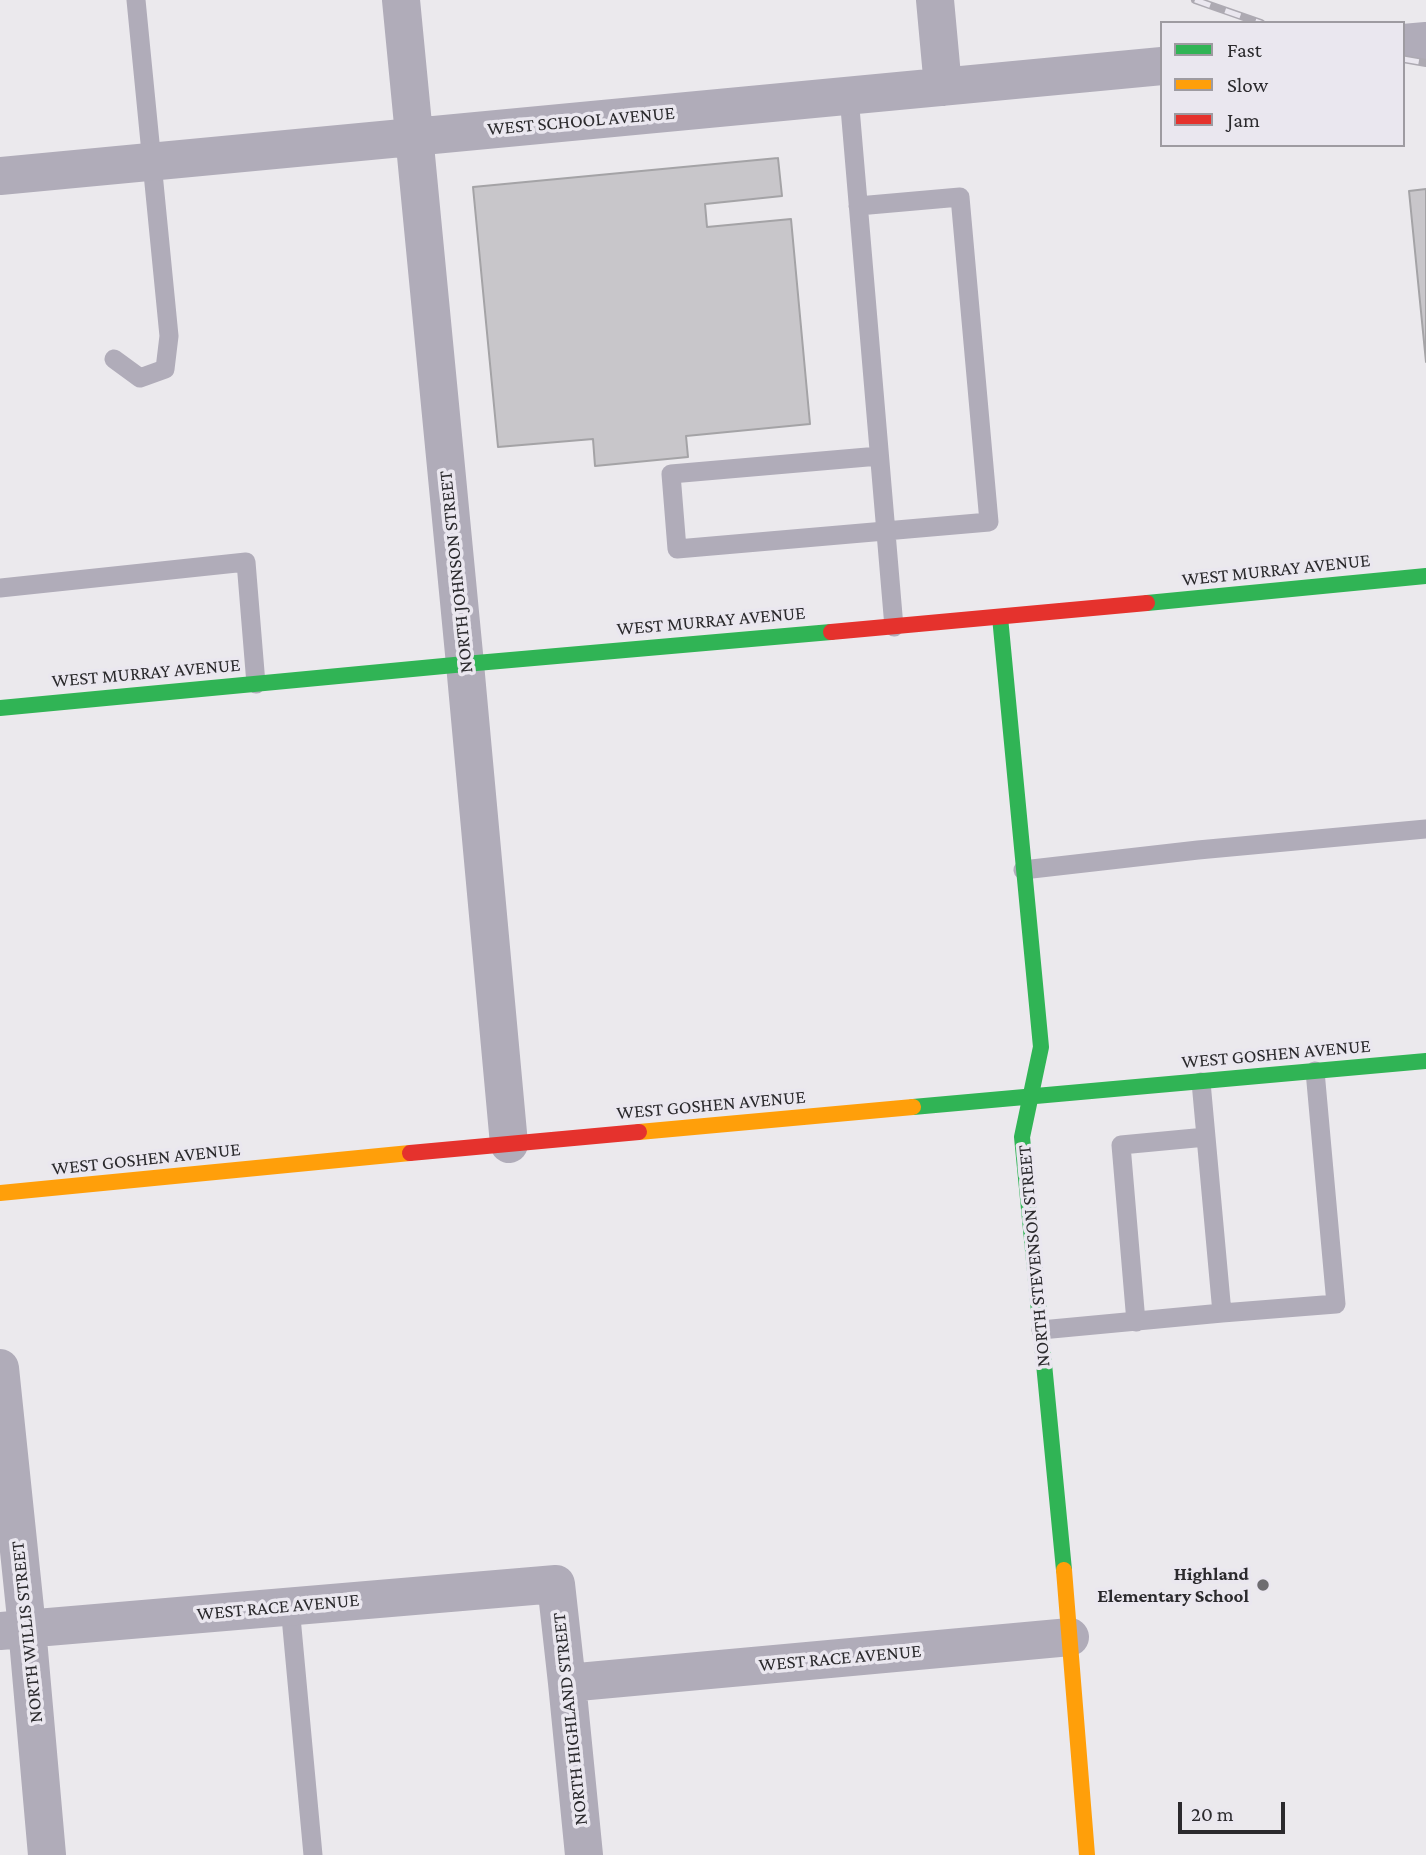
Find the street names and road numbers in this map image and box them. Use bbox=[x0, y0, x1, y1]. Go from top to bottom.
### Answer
street label: WEST SCHOOL AVENUE bbox=[486, 101, 676, 141]
street label: NORTH JOHNSON STREET bbox=[434, 470, 478, 674]
street label: WEST MURRAY AVENUE bbox=[1181, 549, 1371, 591]
street label: WEST MURRAY AVENUE bbox=[616, 601, 806, 641]
street label: WEST MURRAY AVENUE bbox=[51, 653, 241, 693]
street label: WEST GOSHEN AVENUE bbox=[1181, 1034, 1371, 1074]
street label: WEST GOSHEN AVENUE bbox=[616, 1085, 806, 1125]
street label: WEST GOSHEN AVENUE bbox=[50, 1138, 242, 1180]
street label: NORTH STEVENSON STREET bbox=[1013, 1144, 1055, 1368]
street label: NORTH WILLIS STREET bbox=[6, 1540, 48, 1724]
street label: WEST RACE AVENUE bbox=[196, 1589, 360, 1625]
street label: NORTH HIGHLAND STREET bbox=[547, 1611, 593, 1827]
street label: WEST RACE AVENUE bbox=[758, 1640, 922, 1676]

